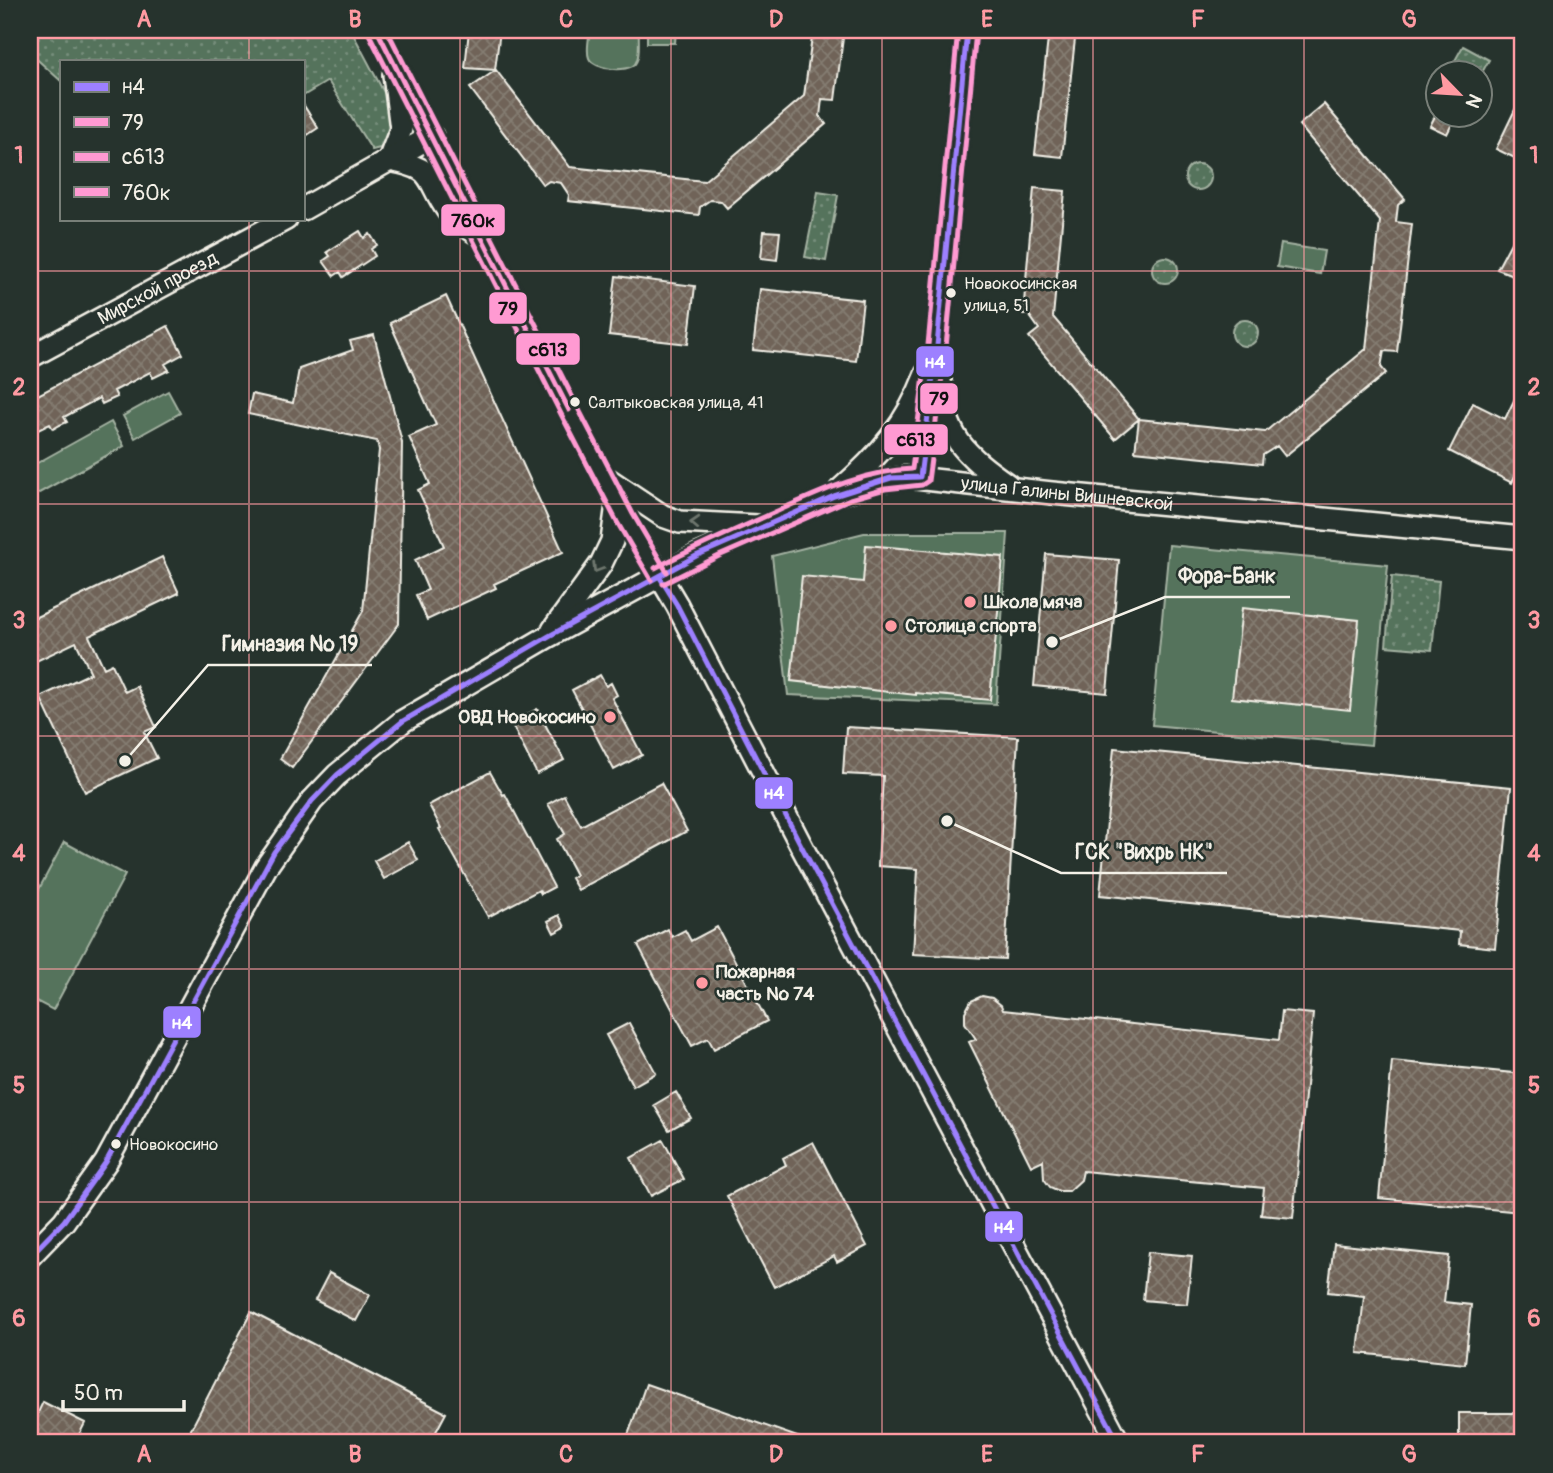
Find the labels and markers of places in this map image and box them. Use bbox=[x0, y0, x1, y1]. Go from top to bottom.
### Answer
place label: Новокосинская улица, 51 bbox=[963, 273, 1077, 316]
marker: Новокосинская улица, 51 bbox=[944, 286, 958, 300]
place label: Салтыковская улица, 41 bbox=[588, 392, 764, 413]
marker: Салтыковская улица, 41 bbox=[568, 395, 582, 409]
callout: Фора-Банк bbox=[1165, 555, 1290, 597]
place label: Школа мяча bbox=[983, 590, 1083, 614]
marker: Школа мяча bbox=[962, 594, 978, 610]
place label: Столица спорта bbox=[905, 614, 1037, 638]
marker: Столица спорта bbox=[883, 618, 899, 634]
callout: Гимназия № 19 bbox=[208, 623, 372, 665]
place label: ОВД Новокосино bbox=[458, 705, 597, 729]
marker: ОВД Новокосино bbox=[602, 709, 618, 725]
callout: ГСК "Вихрь НК" bbox=[1061, 831, 1227, 873]
place label: Пожарная часть № 74 bbox=[716, 960, 814, 1006]
marker: Пожарная часть № 74 bbox=[694, 975, 710, 991]
place label: Новокосино bbox=[129, 1134, 218, 1155]
marker: Новокосино bbox=[109, 1137, 123, 1151]

